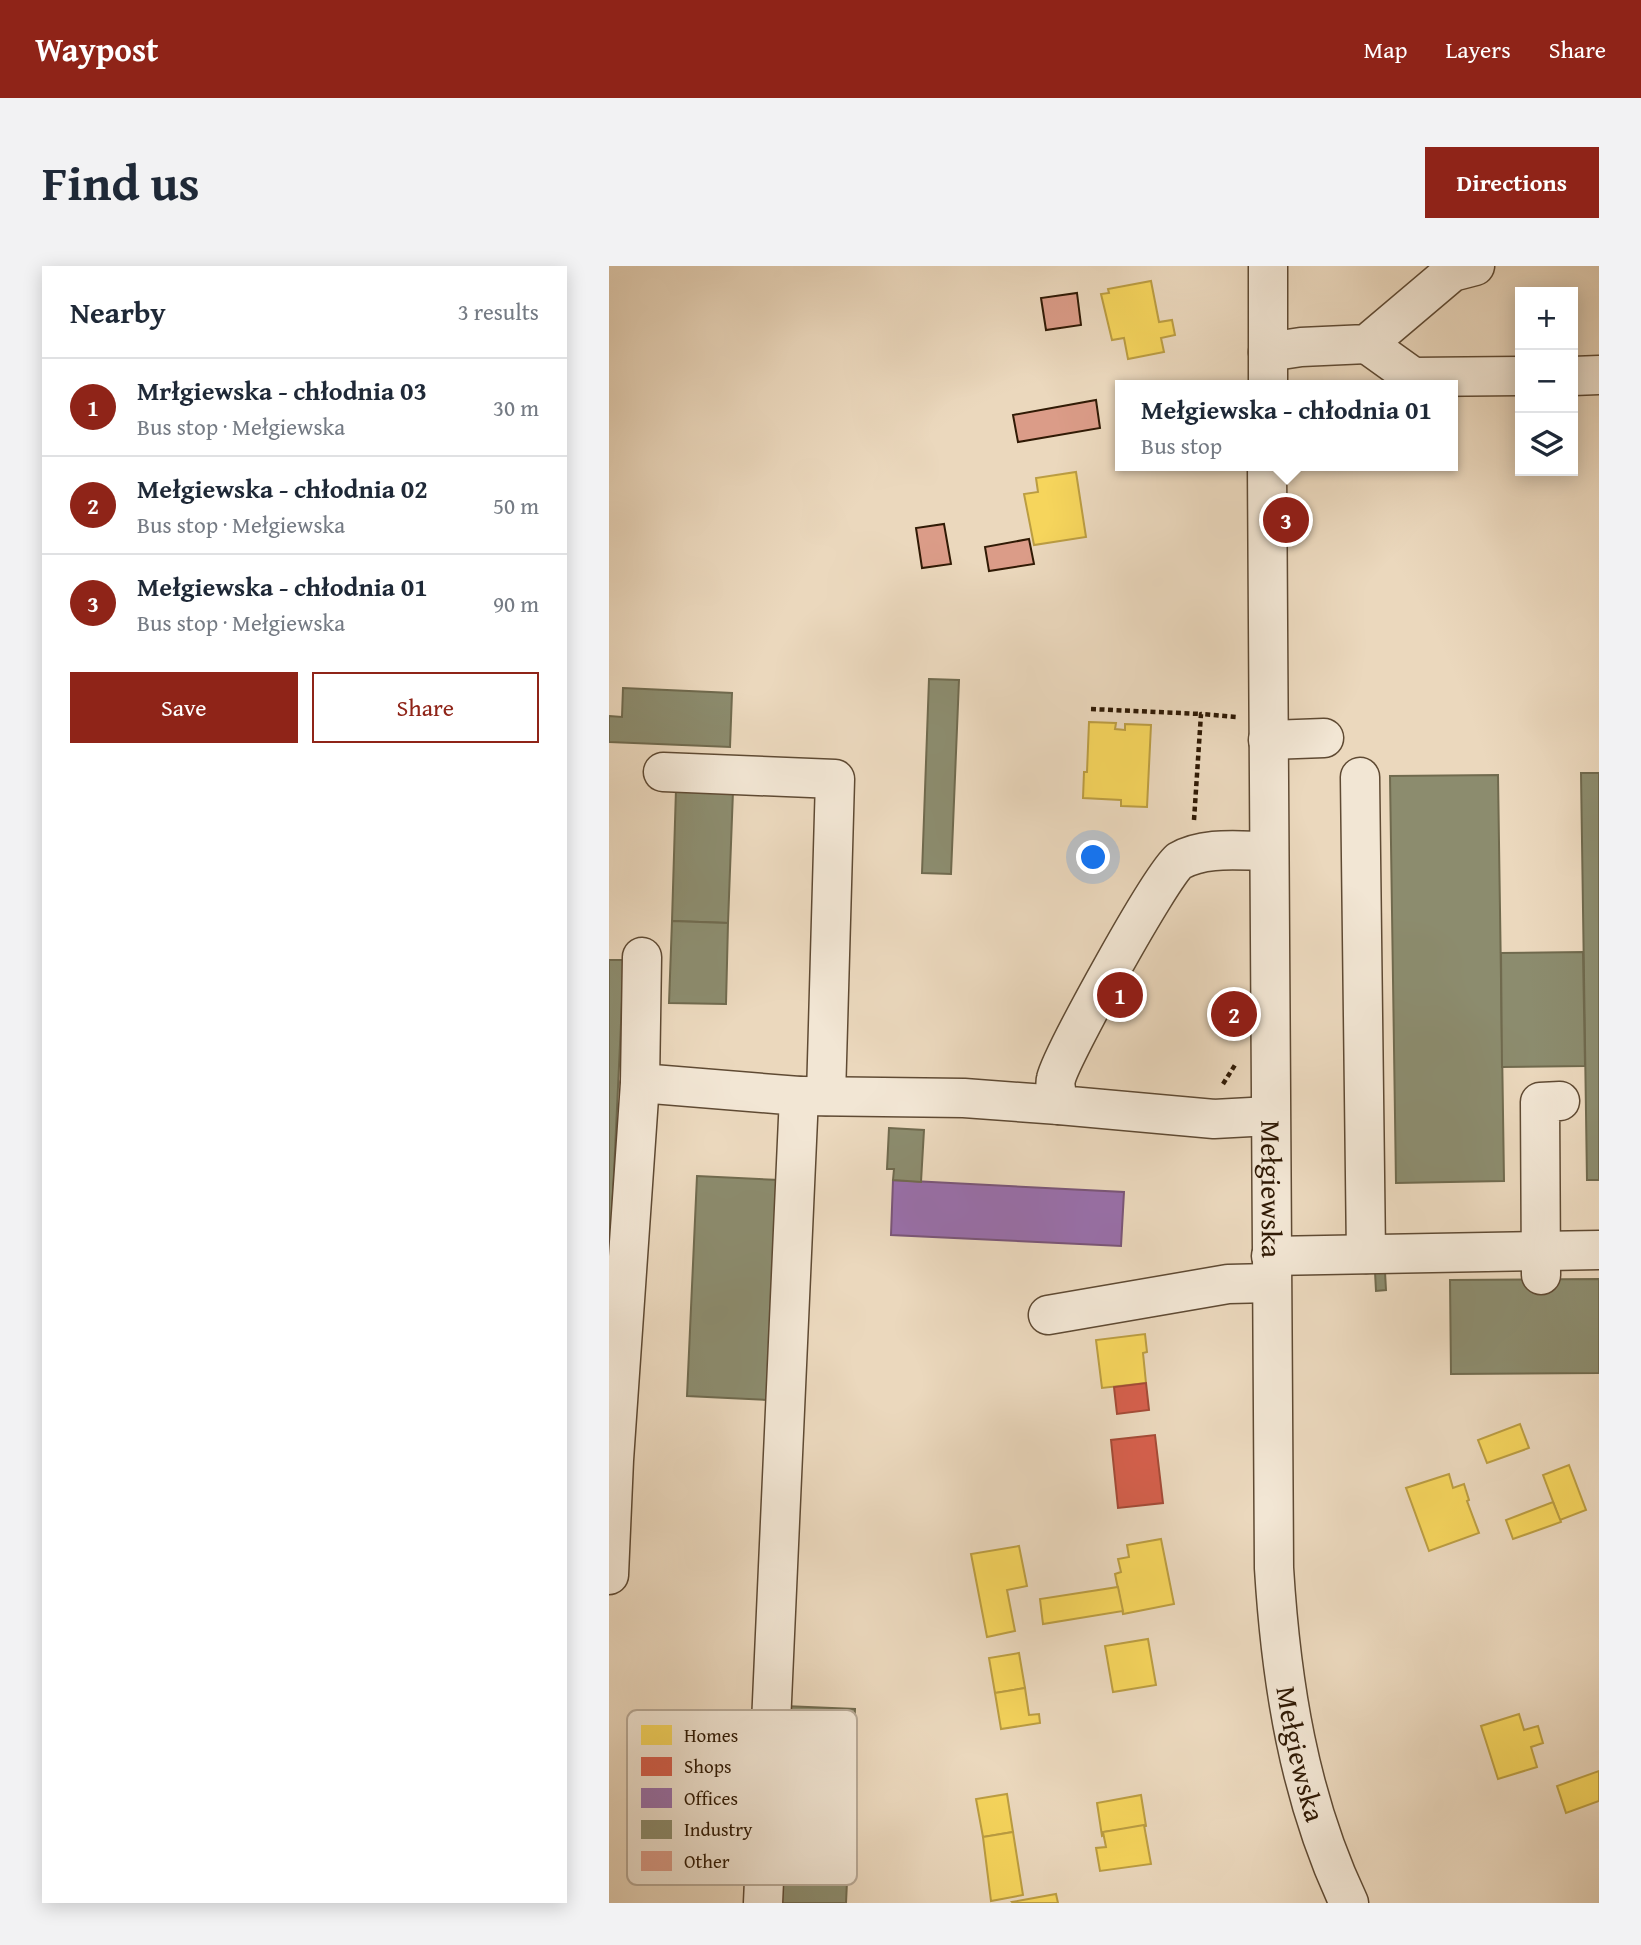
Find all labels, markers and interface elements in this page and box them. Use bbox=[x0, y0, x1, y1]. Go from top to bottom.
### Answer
text: Waypost bbox=[35, 25, 159, 73]
text: Map bbox=[1364, 32, 1407, 67]
text: Layers bbox=[1445, 32, 1511, 67]
text: Share bbox=[1549, 32, 1606, 67]
text: Find us bbox=[42, 146, 200, 218]
button: Directions bbox=[1425, 147, 1599, 218]
map controls bbox=[1515, 287, 1578, 476]
button: + bbox=[1515, 287, 1578, 350]
text: Nearby bbox=[70, 290, 166, 334]
text: 3 results bbox=[458, 295, 539, 328]
button: − bbox=[1515, 350, 1578, 413]
text: Mrłgiewska - chłodnia 03 bbox=[137, 371, 427, 410]
popup bbox=[1115, 380, 1458, 471]
text: Mełgiewska - chłodnia 01 bbox=[1141, 390, 1432, 429]
text: 1 bbox=[87, 391, 99, 424]
text: 30 m bbox=[493, 391, 539, 424]
text: Bus stop · Mełgiewska bbox=[137, 410, 345, 443]
button: layers bbox=[1515, 413, 1578, 476]
text: Bus stop bbox=[1141, 429, 1222, 462]
text: Mełgiewska - chłodnia 02 bbox=[137, 469, 428, 508]
text: 2 bbox=[87, 489, 99, 522]
text: 50 m bbox=[493, 489, 539, 522]
pin: 3 bbox=[1263, 494, 1309, 546]
text: Bus stop · Mełgiewska bbox=[137, 508, 345, 541]
text: Mełgiewska - chłodnia 01 bbox=[137, 567, 428, 606]
text: 3 bbox=[87, 587, 99, 620]
text: 90 m bbox=[493, 587, 539, 620]
text: Bus stop · Mełgiewska bbox=[137, 606, 345, 639]
button: Save bbox=[70, 672, 298, 743]
button: Share bbox=[312, 672, 539, 743]
your location bbox=[1076, 840, 1110, 874]
pin: 1 bbox=[1097, 969, 1143, 1021]
pin: 2 bbox=[1211, 988, 1257, 1040]
street label: Mełgiewska bbox=[1251, 1120, 1293, 1259]
street label: Mełgiewska bbox=[1266, 1683, 1337, 1827]
legend bbox=[627, 1710, 857, 1885]
text: Homes bbox=[684, 1721, 738, 1749]
text: Shops bbox=[684, 1752, 731, 1780]
text: Offices bbox=[684, 1784, 738, 1812]
text: Industry bbox=[684, 1815, 753, 1843]
text: Other bbox=[684, 1847, 730, 1875]

